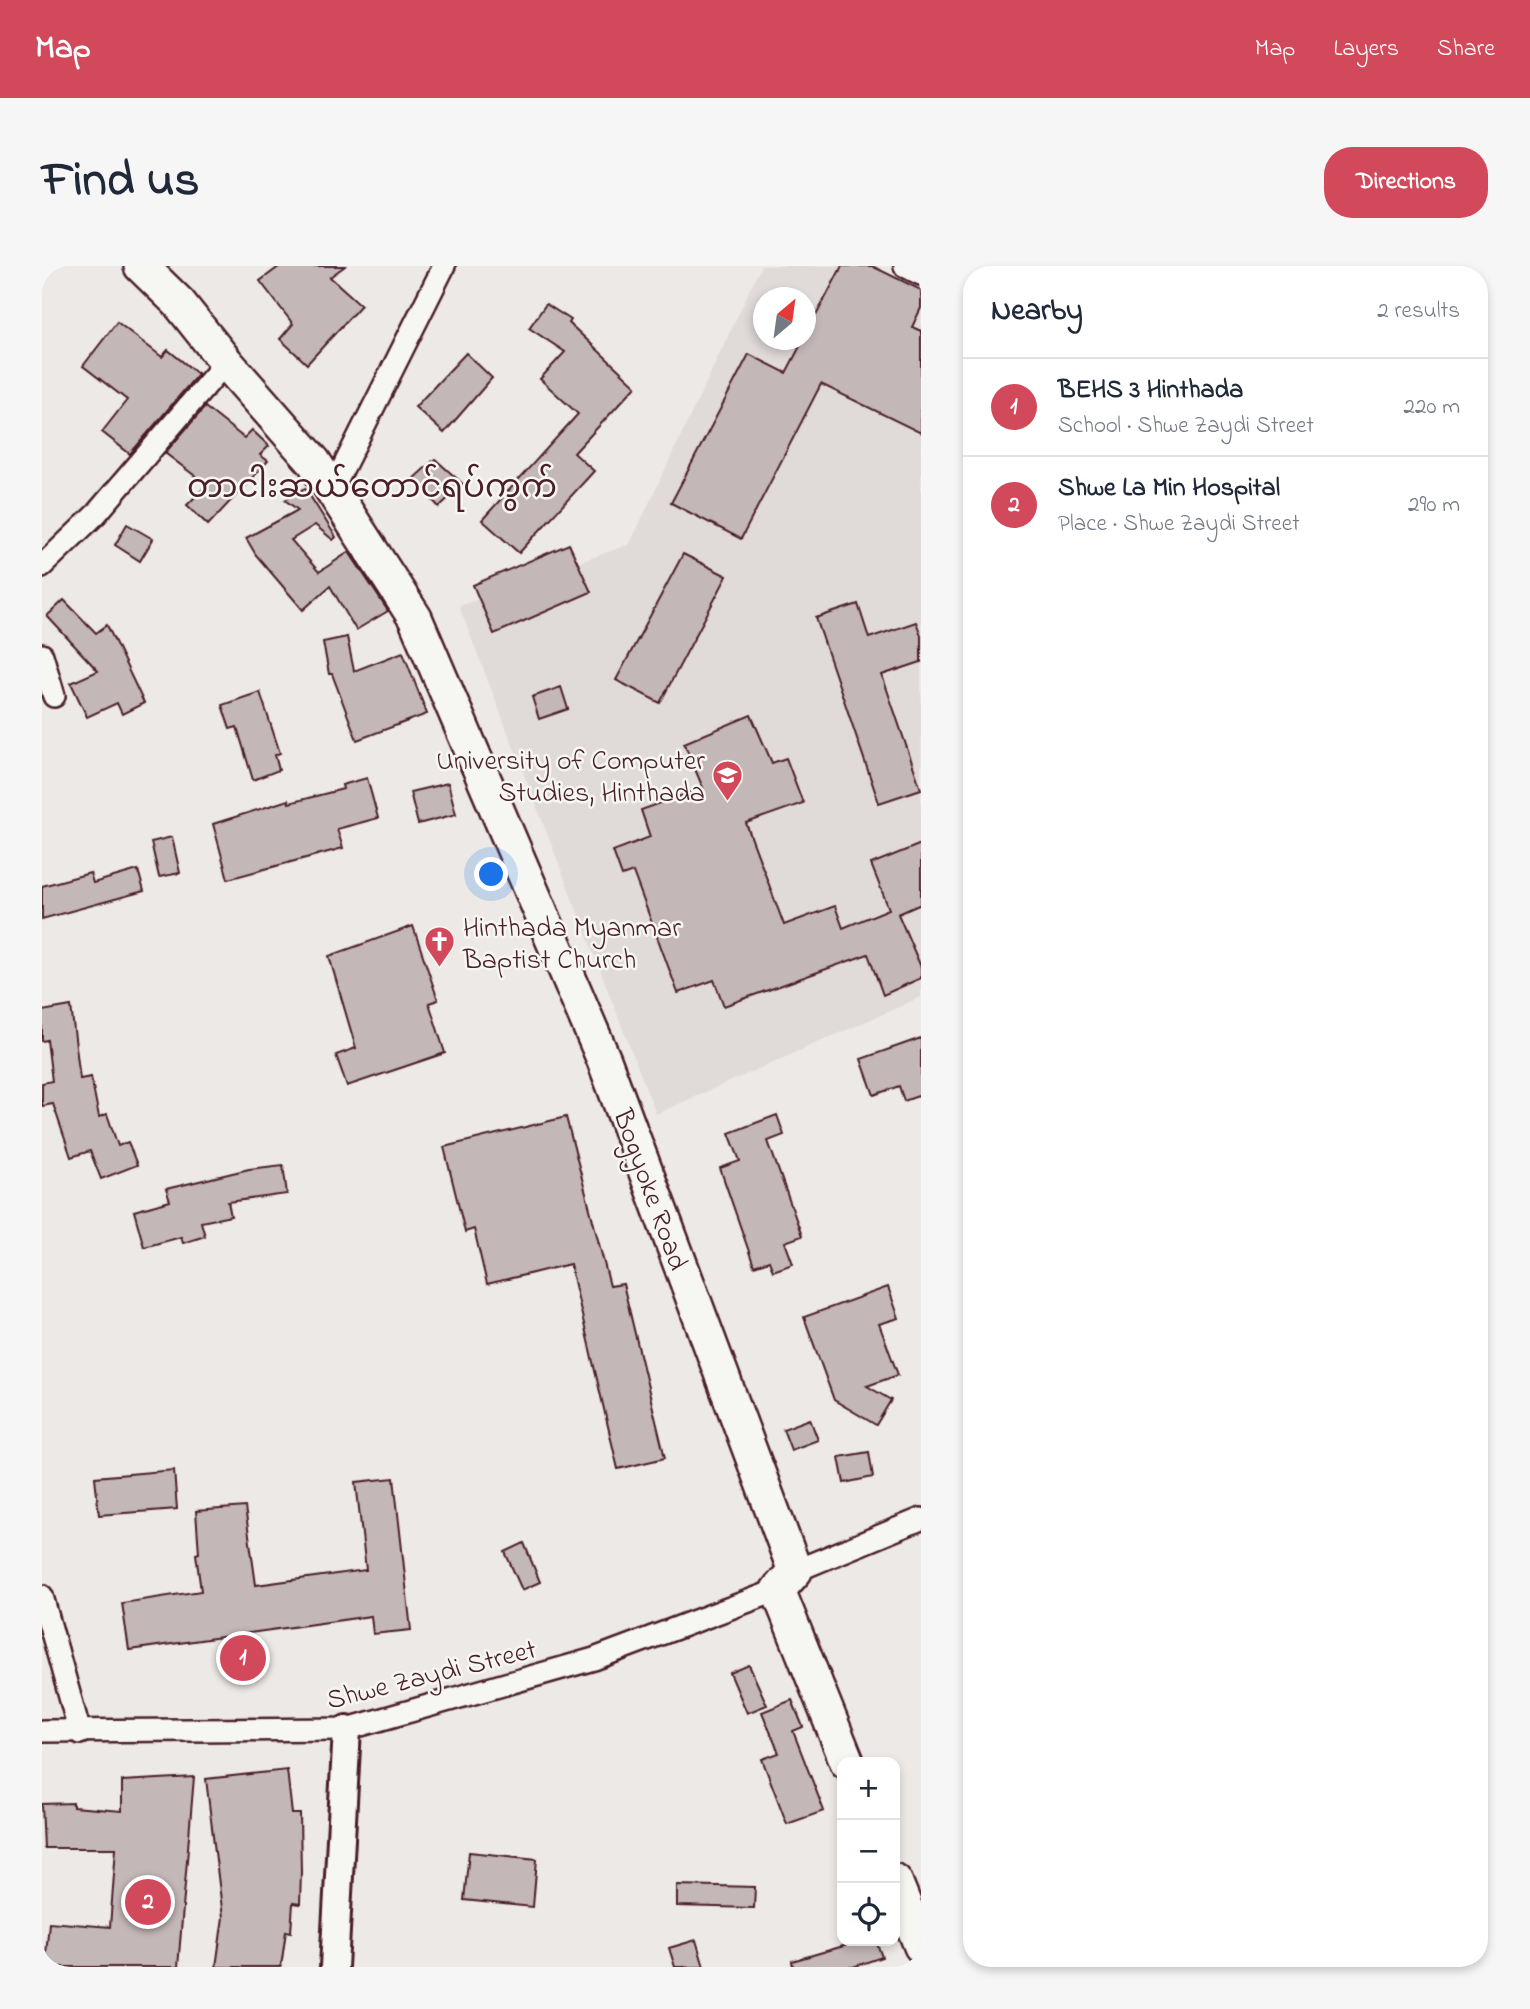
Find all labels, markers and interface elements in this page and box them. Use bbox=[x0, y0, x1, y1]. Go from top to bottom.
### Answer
text: Map bbox=[35, 25, 91, 73]
text: Map bbox=[1255, 32, 1295, 67]
text: Layers bbox=[1333, 32, 1399, 67]
text: Share bbox=[1437, 32, 1495, 67]
text: Find us bbox=[42, 146, 199, 218]
button: Directions bbox=[1324, 147, 1488, 218]
north arrow bbox=[753, 287, 816, 350]
text: Nearby bbox=[991, 290, 1083, 334]
text: 2 results bbox=[1377, 295, 1460, 328]
text: BEHS 3 Hinthada bbox=[1058, 372, 1243, 410]
text: 1 bbox=[1010, 391, 1018, 424]
text: 220 m bbox=[1404, 391, 1460, 424]
text: School · Shwe Zaydi Street bbox=[1058, 410, 1314, 443]
district label: တာငါးဆယ်တောင်ရပ်ကွက် bbox=[187, 463, 557, 513]
text: Shwe La Min Hospital bbox=[1058, 470, 1280, 508]
text: 2 bbox=[1008, 489, 1020, 522]
text: 290 m bbox=[1408, 489, 1460, 522]
text: Place · Shwe Zaydi Street bbox=[1058, 508, 1300, 541]
place label: University of Computer Studies, Hinthada bbox=[436, 742, 705, 815]
school or university icon: University of Computer Studies, Hinthada bbox=[711, 758, 745, 802]
your location bbox=[474, 857, 508, 891]
place label: Hinthada Myanmar Baptist Church bbox=[462, 909, 681, 982]
church icon: Hinthada Myanmar Baptist Church bbox=[423, 925, 457, 969]
street label: Bogyoke Road bbox=[600, 1103, 697, 1277]
street label: Shwe Zaydi Street bbox=[323, 1631, 541, 1722]
pin: 1 bbox=[220, 1632, 266, 1684]
map controls bbox=[837, 1757, 900, 1946]
button: + bbox=[837, 1757, 900, 1820]
button: − bbox=[837, 1820, 900, 1883]
pin: 2 bbox=[125, 1876, 171, 1928]
button: locate bbox=[837, 1883, 900, 1946]

